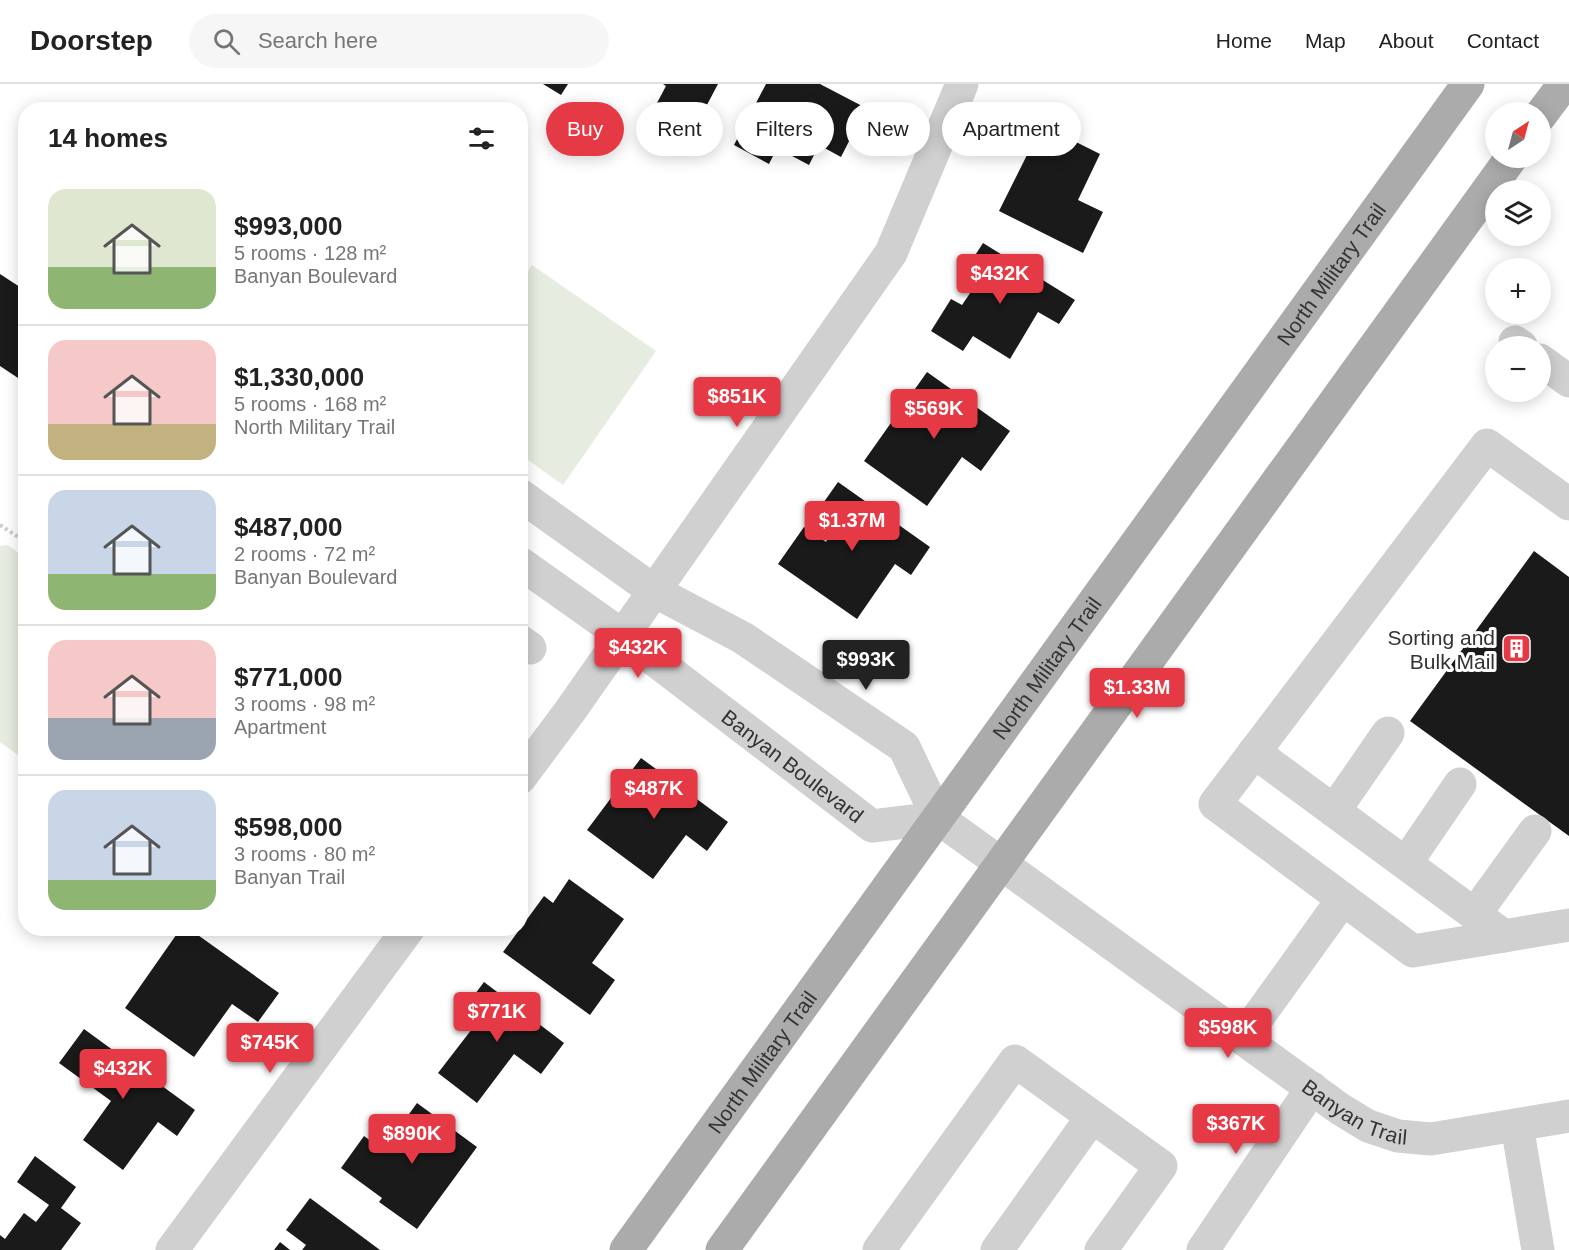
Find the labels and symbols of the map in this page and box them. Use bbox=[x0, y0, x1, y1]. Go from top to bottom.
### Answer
north arrow bbox=[1485, 102, 1551, 168]
street label: North Military Trail bbox=[1272, 199, 1390, 349]
pin: $432K bbox=[958, 254, 1042, 305]
pin: $851K bbox=[695, 377, 779, 428]
pin: $569K bbox=[892, 389, 976, 440]
pin: $1.37M bbox=[803, 501, 901, 552]
street label: North Military Trail bbox=[987, 593, 1105, 743]
place label: Sorting and Bulk Mail bbox=[1388, 626, 1495, 673]
pin: $432K bbox=[596, 628, 680, 679]
building icon: Sorting and Bulk Mail bbox=[1500, 633, 1532, 665]
pin: $993K bbox=[824, 640, 908, 691]
pin: $1.33M bbox=[1088, 668, 1186, 719]
street label: Banyan Boulevard bbox=[718, 704, 868, 827]
pin: $487K bbox=[612, 769, 696, 820]
street label: North Military Trail bbox=[703, 987, 821, 1137]
pin: $771K bbox=[455, 992, 539, 1043]
pin: $598K bbox=[1186, 1008, 1270, 1059]
pin: $745K bbox=[228, 1023, 312, 1074]
pin: $432K bbox=[81, 1049, 165, 1100]
street label: Banyan Trail bbox=[1298, 1074, 1408, 1148]
pin: $367K bbox=[1194, 1104, 1278, 1155]
pin: $890K bbox=[370, 1114, 454, 1165]

